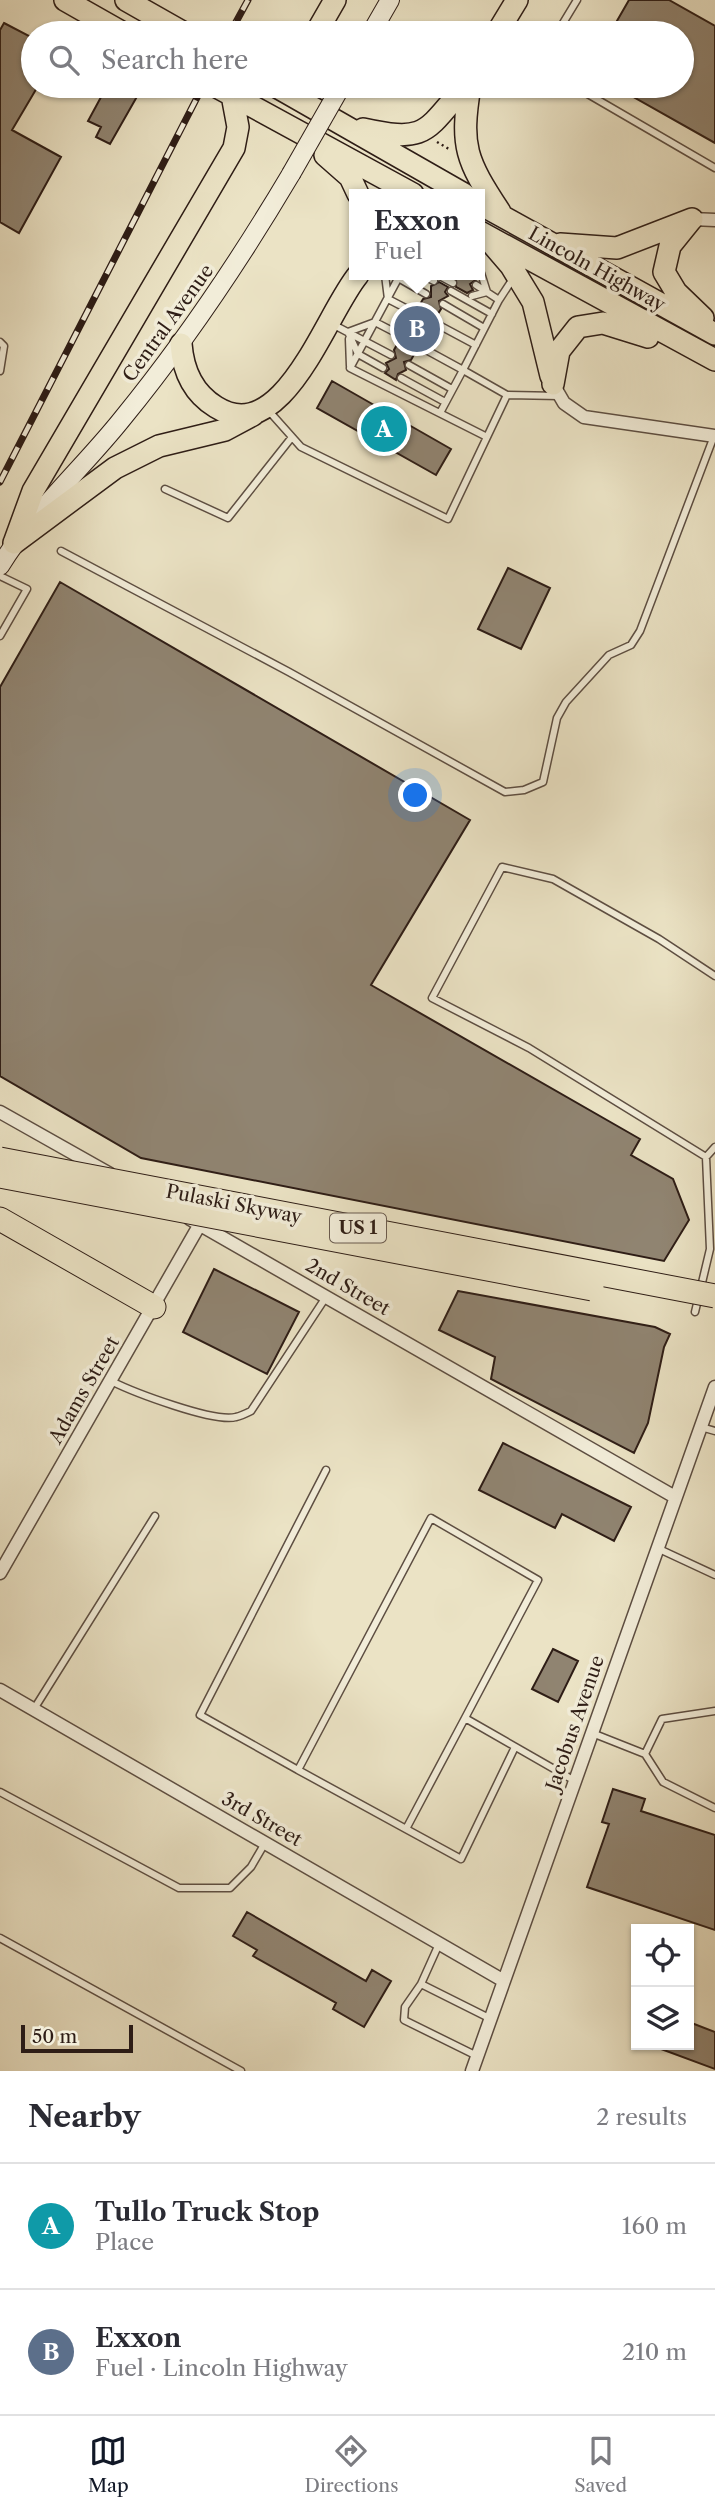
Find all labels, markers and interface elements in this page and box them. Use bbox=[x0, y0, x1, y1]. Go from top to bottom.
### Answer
search box bbox=[21, 21, 694, 98]
icon: search bbox=[45, 41, 83, 79]
text: Search here bbox=[101, 44, 248, 76]
popup bbox=[349, 189, 485, 280]
text: Exxon bbox=[374, 205, 460, 237]
street label: Lincoln Highway bbox=[524, 222, 670, 316]
text: Fuel bbox=[374, 237, 423, 265]
street label: Central Avenue bbox=[118, 260, 218, 386]
pin: B bbox=[394, 303, 440, 355]
pin: A bbox=[361, 403, 407, 455]
your location bbox=[398, 778, 432, 812]
street label: Pulaski Skyway bbox=[164, 1180, 304, 1229]
road number: US 1 bbox=[330, 1213, 386, 1242]
street label: 2nd Street bbox=[302, 1254, 394, 1320]
street label: Adams Street bbox=[43, 1332, 124, 1449]
street label: Jacobus Avenue bbox=[540, 1652, 609, 1796]
street label: 3rd Street bbox=[218, 1787, 306, 1851]
map controls bbox=[631, 1924, 694, 2050]
button: locate bbox=[631, 1924, 694, 1987]
button: layers bbox=[631, 1987, 694, 2050]
scale bar bbox=[21, 2022, 133, 2054]
text: 50 m bbox=[32, 2025, 77, 2048]
text: Nearby bbox=[28, 2098, 141, 2135]
text: 2 results bbox=[596, 2103, 687, 2131]
text: Tullo Truck Stop bbox=[95, 2196, 319, 2228]
text: A bbox=[42, 2212, 60, 2240]
text: 160 m bbox=[622, 2212, 687, 2240]
text: Place bbox=[95, 2228, 154, 2256]
text: Exxon bbox=[95, 2322, 181, 2354]
text: B bbox=[42, 2338, 60, 2366]
text: 210 m bbox=[622, 2338, 687, 2366]
text: Fuel · Lincoln Highway bbox=[95, 2354, 348, 2382]
tab: Map bbox=[88, 2432, 129, 2497]
tab: Directions bbox=[305, 2432, 398, 2497]
tab: Saved bbox=[574, 2432, 627, 2497]

